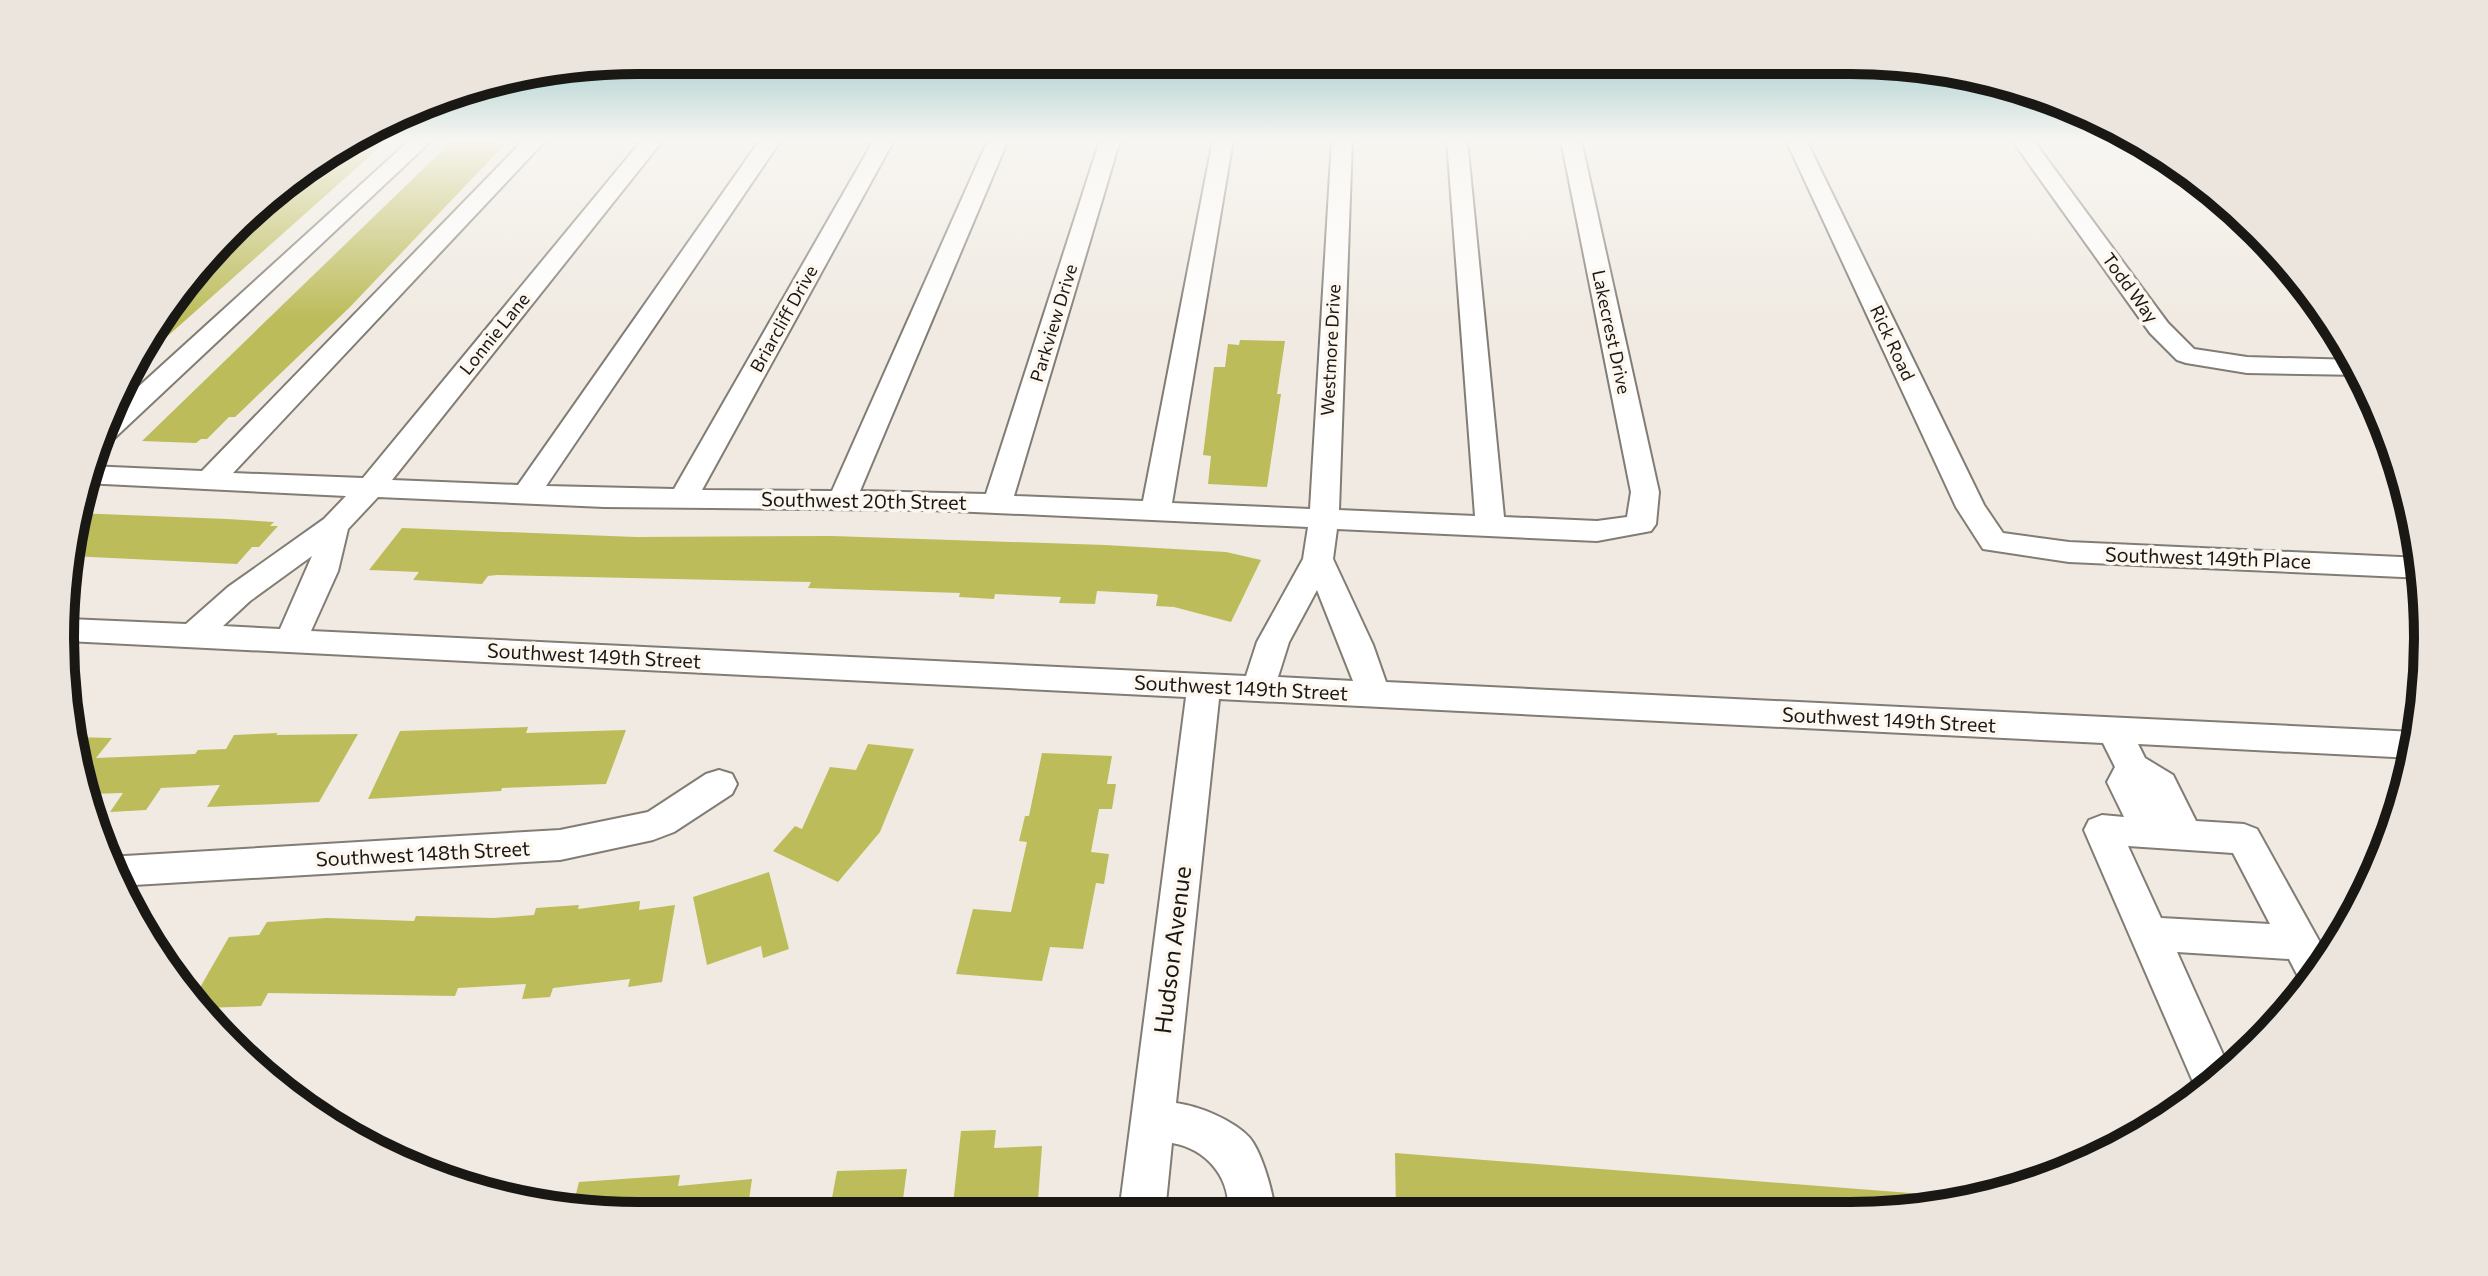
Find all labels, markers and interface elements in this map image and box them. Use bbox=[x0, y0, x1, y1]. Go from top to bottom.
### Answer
street label: Todd Way bbox=[2098, 248, 2164, 327]
street label: Briarcliff Drive bbox=[745, 261, 821, 376]
street label: Parkview Drive bbox=[1025, 261, 1081, 384]
street label: Lakecrest Drive bbox=[1588, 268, 1636, 396]
street label: Westmore Drive bbox=[1316, 284, 1344, 416]
street label: Lonnie Lane bbox=[455, 288, 534, 379]
street label: Rick Road bbox=[1866, 301, 1920, 384]
street label: Southwest 20th Street bbox=[761, 486, 967, 514]
street label: Southwest 149th Place bbox=[2105, 541, 2312, 573]
street label: Southwest 149th Street bbox=[486, 637, 702, 673]
street label: Southwest 149th Street bbox=[1133, 669, 1349, 705]
street label: Southwest 149th Street bbox=[1781, 701, 1997, 737]
street label: Southwest 148th Street bbox=[315, 835, 531, 871]
street label: Hudson Avenue bbox=[1147, 864, 1196, 1035]

